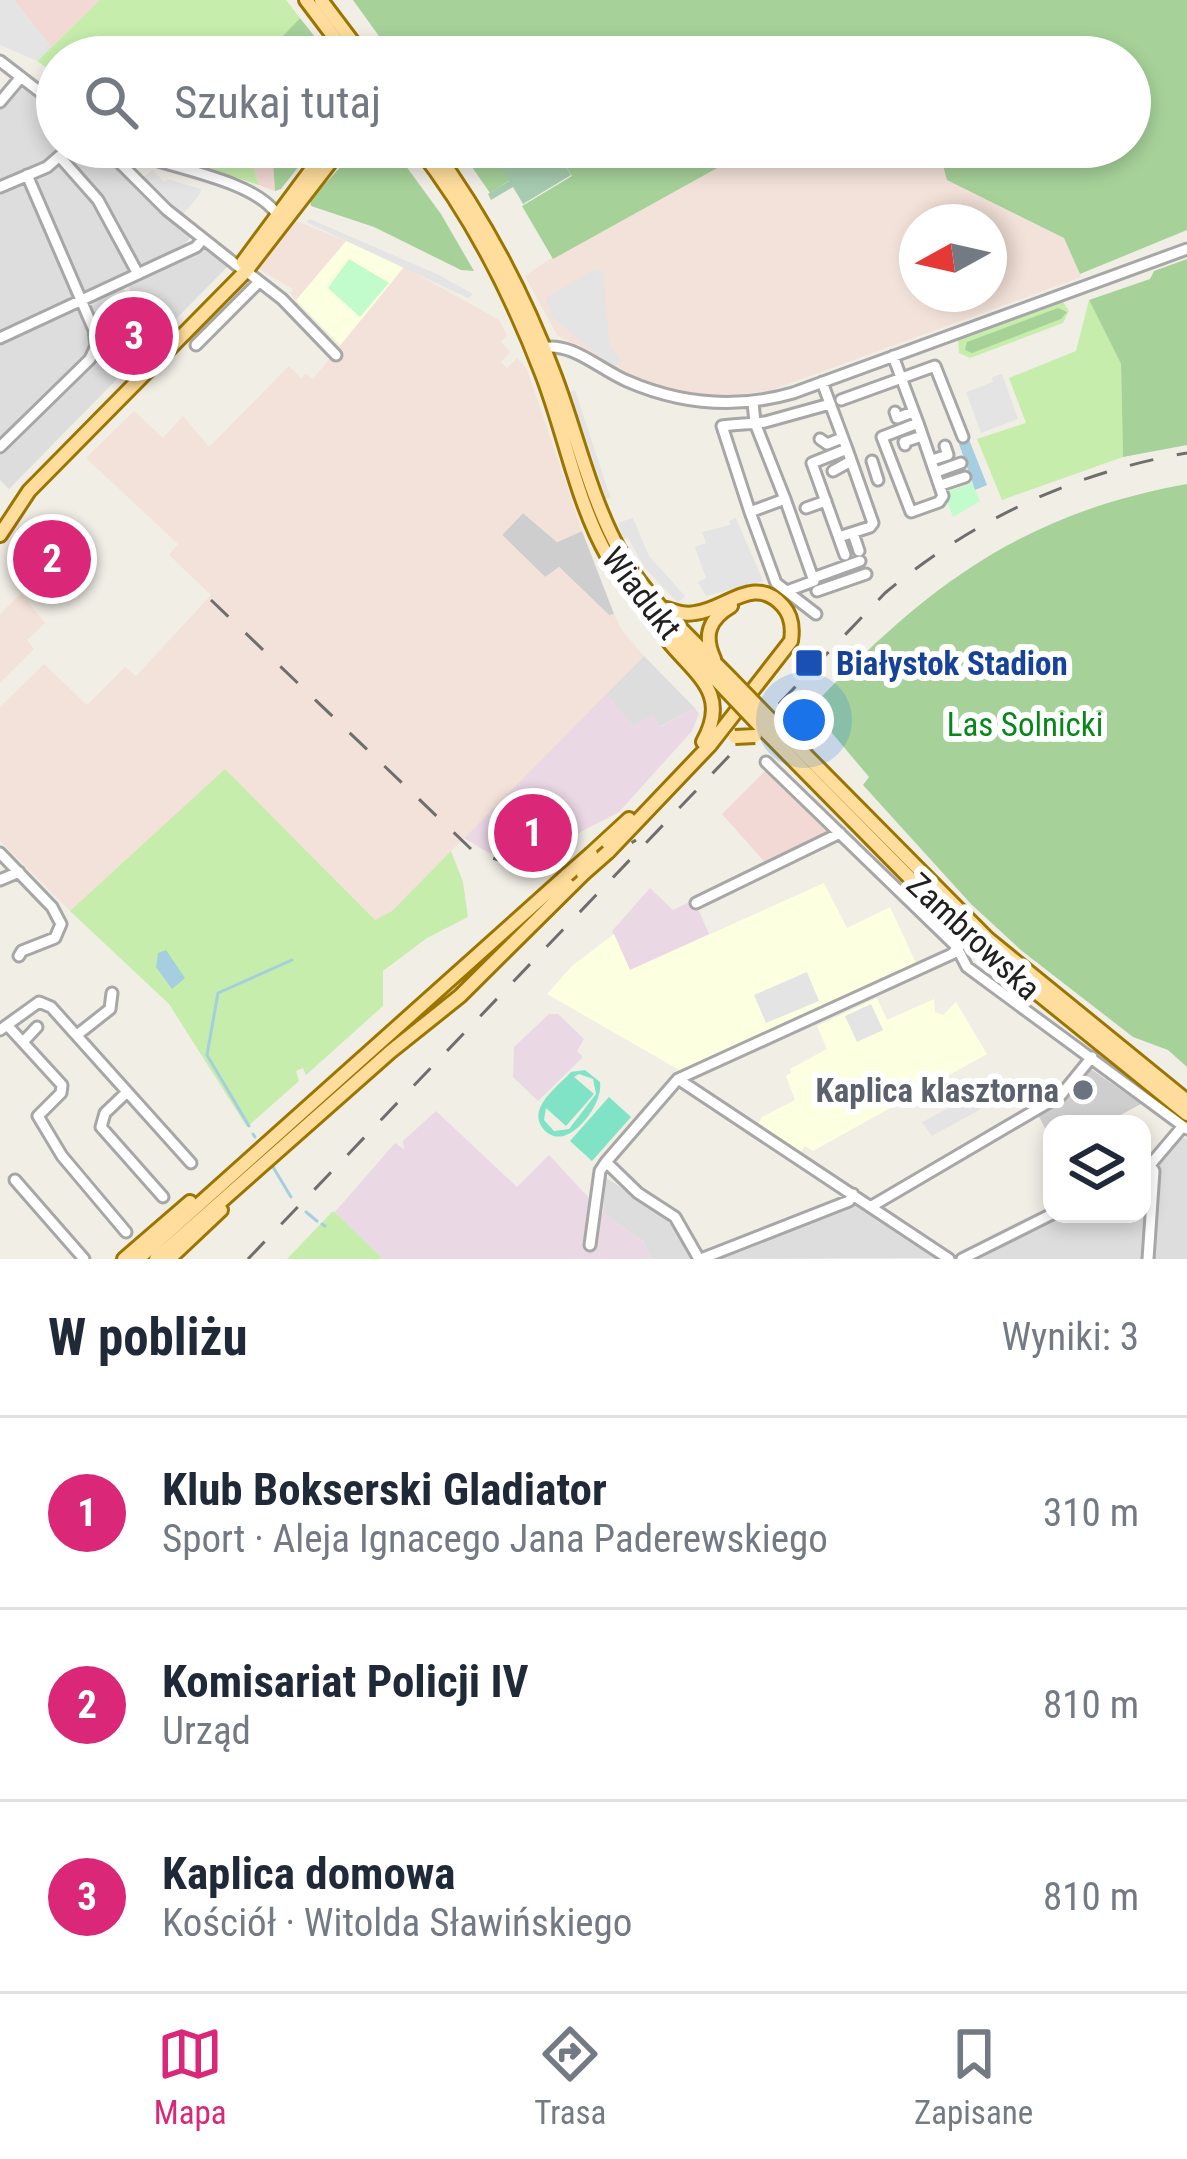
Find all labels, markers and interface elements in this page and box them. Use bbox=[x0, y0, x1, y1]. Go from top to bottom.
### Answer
search box bbox=[36, 36, 1151, 168]
icon: search bbox=[78, 69, 144, 135]
text: Szukaj tutaj bbox=[174, 76, 381, 129]
north arrow bbox=[899, 204, 1007, 312]
pin: 3 bbox=[95, 291, 173, 381]
pin: 2 bbox=[13, 514, 91, 604]
street label: Wiadukt bbox=[594, 540, 689, 647]
place label: Białystok Stadion bbox=[836, 644, 1068, 683]
marker: Białystok Stadion bbox=[793, 647, 825, 679]
your location bbox=[774, 690, 834, 750]
park label: Las Solnicki bbox=[947, 705, 1103, 744]
pin: 1 bbox=[494, 788, 572, 878]
street label: Zambrowska bbox=[899, 865, 1048, 1008]
place label: Kaplica klasztorna bbox=[816, 1071, 1059, 1110]
marker: Kaplica klasztorna bbox=[1070, 1077, 1096, 1103]
map controls bbox=[1043, 1115, 1151, 1223]
button: layers bbox=[1043, 1115, 1151, 1223]
text: W pobliżu bbox=[48, 1308, 248, 1367]
text: Wyniki: 3 bbox=[1001, 1314, 1139, 1360]
text: Klub Bokserski Gladiator bbox=[162, 1463, 607, 1516]
text: 1 bbox=[77, 1490, 97, 1536]
text: 310 m bbox=[1043, 1490, 1139, 1536]
text: Sport · Aleja Ignacego Jana Paderewskiego bbox=[162, 1516, 828, 1562]
text: Komisariat Policji IV bbox=[162, 1655, 529, 1708]
text: 2 bbox=[77, 1682, 97, 1728]
text: 810 m bbox=[1043, 1682, 1139, 1728]
text: Urząd bbox=[162, 1708, 251, 1754]
text: Kaplica domowa bbox=[162, 1847, 456, 1900]
text: 3 bbox=[77, 1874, 97, 1920]
text: 810 m bbox=[1043, 1874, 1139, 1920]
text: Kościół · Witolda Sławińskiego bbox=[162, 1900, 632, 1946]
tab: Mapa bbox=[154, 2021, 227, 2132]
tab: Trasa bbox=[534, 2021, 606, 2132]
tab: Zapisane bbox=[914, 2021, 1033, 2132]

